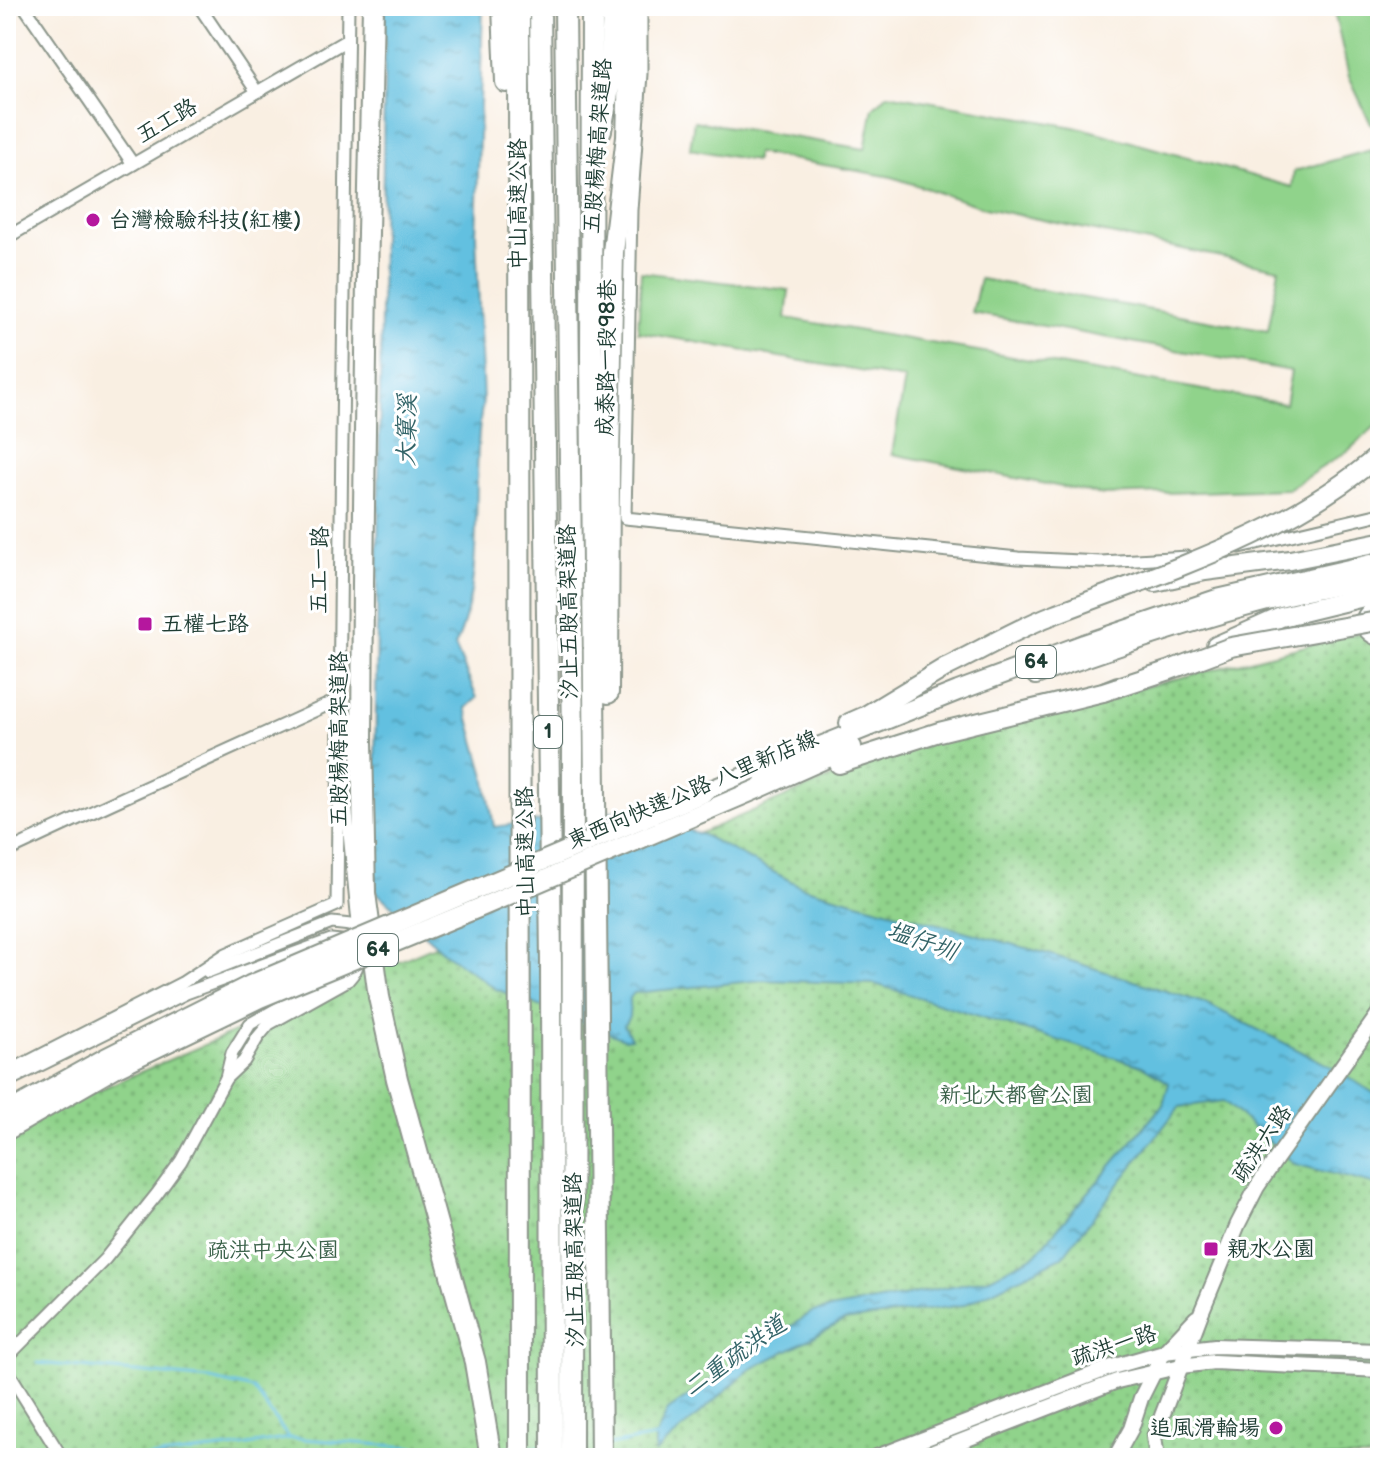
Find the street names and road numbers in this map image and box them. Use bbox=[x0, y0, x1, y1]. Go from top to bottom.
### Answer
street label: 五股楊梅高架道路 bbox=[578, 57, 618, 235]
street label: 五工路 bbox=[132, 93, 202, 149]
street label: 中山高速公路 bbox=[505, 138, 532, 270]
street label: 成泰路一段98巷 bbox=[592, 279, 622, 437]
street label: 汐止五股高架道路 bbox=[554, 524, 584, 700]
street label: 五工一路 bbox=[306, 526, 334, 614]
road number: 64 bbox=[1016, 646, 1056, 678]
street label: 五股楊梅高架道路 bbox=[326, 651, 353, 827]
road number: 1 bbox=[534, 716, 562, 748]
street label: 東西向快速公路 八里新店線 bbox=[563, 725, 823, 855]
street label: 中山高速公路 bbox=[511, 786, 541, 918]
road number: 64 bbox=[358, 934, 398, 966]
street label: 疏洪六路 bbox=[1226, 1100, 1298, 1188]
street label: 汐止五股高架道路 bbox=[560, 1172, 590, 1348]
street label: 疏洪一路 bbox=[1068, 1320, 1160, 1372]

